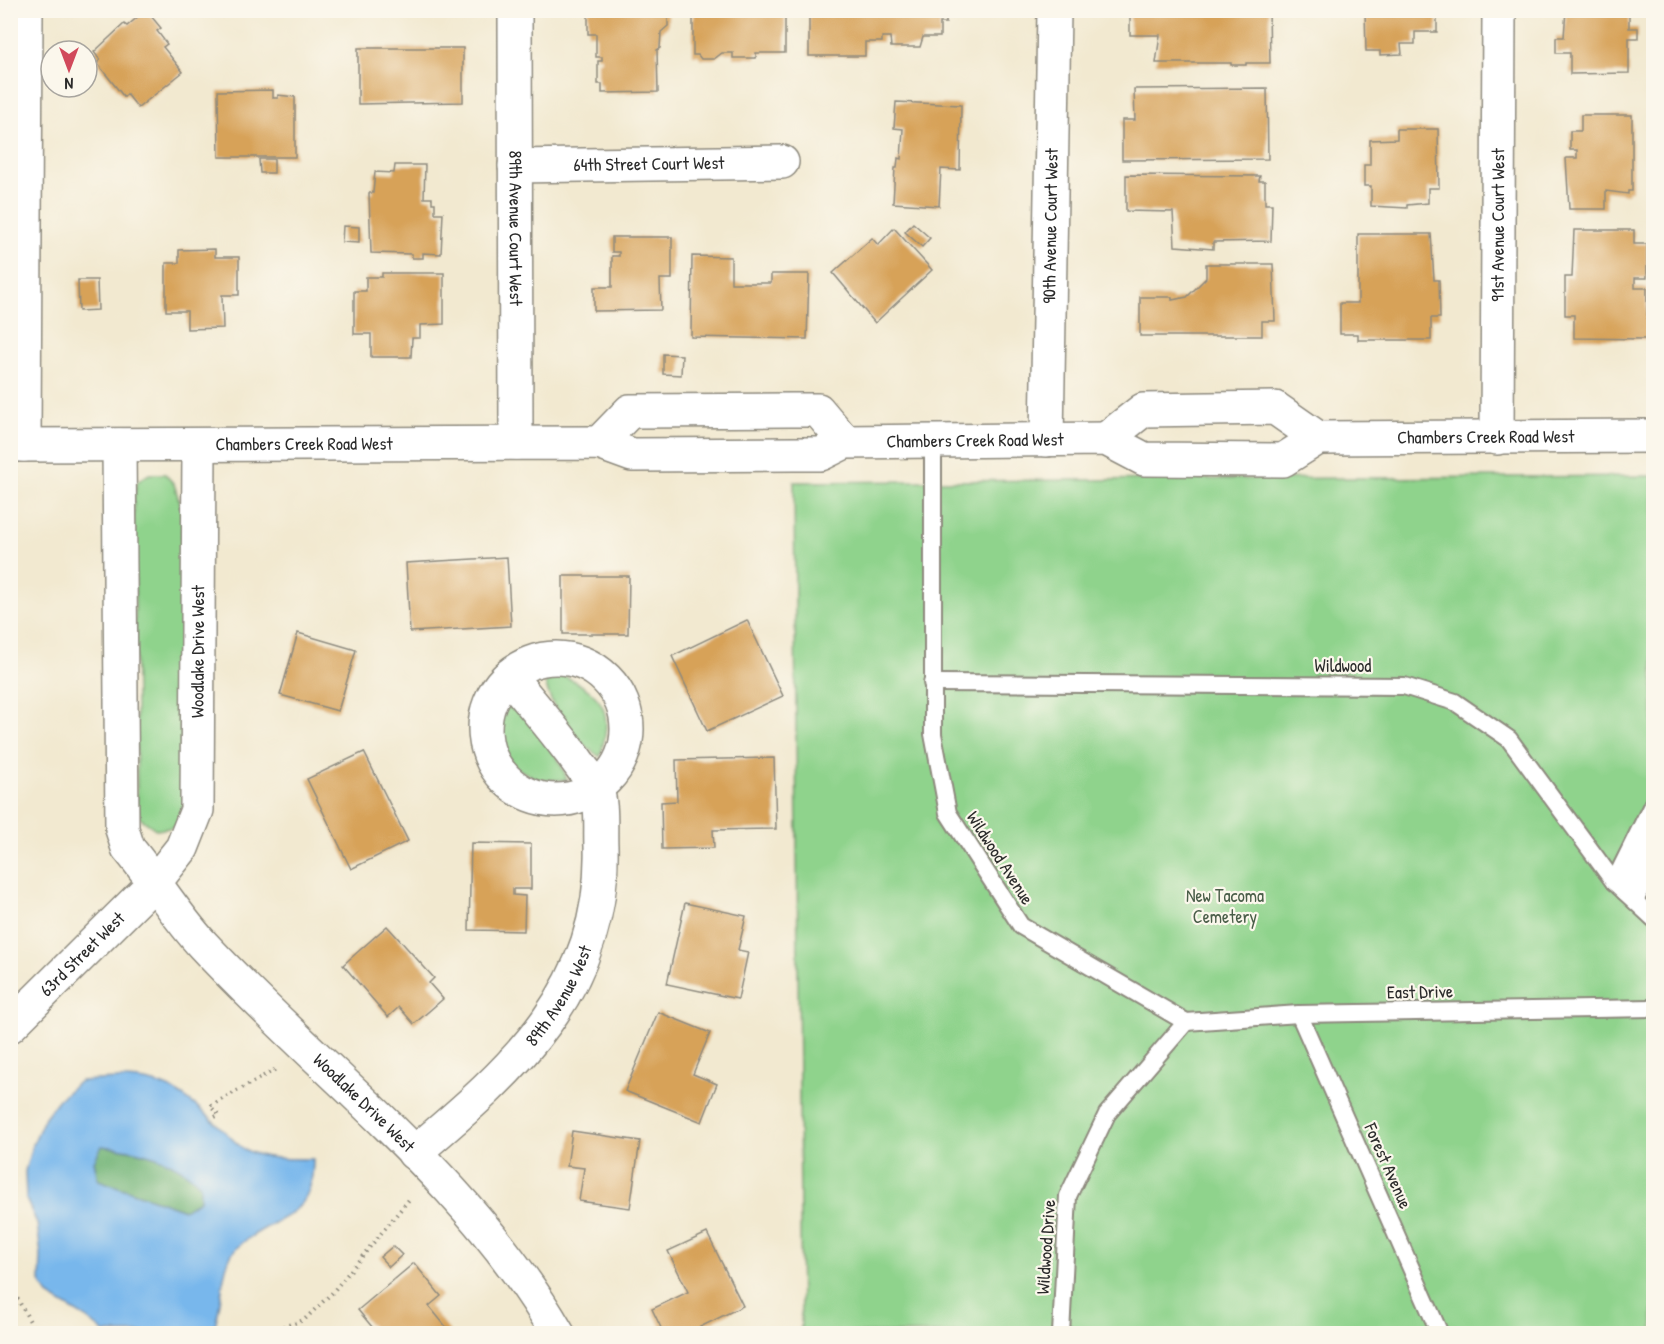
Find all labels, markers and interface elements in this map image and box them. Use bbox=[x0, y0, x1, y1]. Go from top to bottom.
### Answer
north arrow bbox=[39, 39, 99, 99]
text: N bbox=[64, 73, 73, 95]
street label: 90th Avenue Court West bbox=[1036, 147, 1064, 304]
street label: 91st Avenue Court West bbox=[1485, 147, 1510, 302]
street label: 89th Avenue Court West bbox=[503, 150, 529, 306]
street label: 64th Street Court West bbox=[573, 150, 725, 177]
street label: Chambers Creek Road West bbox=[1397, 423, 1575, 450]
street label: Chambers Creek Road West bbox=[886, 426, 1065, 454]
street label: Chambers Creek Road West bbox=[215, 431, 393, 456]
street label: Woodlake Drive West bbox=[185, 584, 210, 718]
street label: Wildwood bbox=[1315, 653, 1371, 678]
street label: Wildwood Avenue bbox=[961, 806, 1040, 909]
park label: New Tacoma Cemetery bbox=[1186, 883, 1264, 929]
street label: 63rd Street West bbox=[34, 905, 131, 1002]
street label: 89th Avenue West bbox=[519, 941, 598, 1051]
street label: East Drive bbox=[1387, 978, 1453, 1005]
street label: Woodlake Drive West bbox=[308, 1047, 421, 1158]
street label: Forest Avenue bbox=[1358, 1118, 1418, 1212]
street label: Wildwood Drive bbox=[1030, 1199, 1061, 1295]

